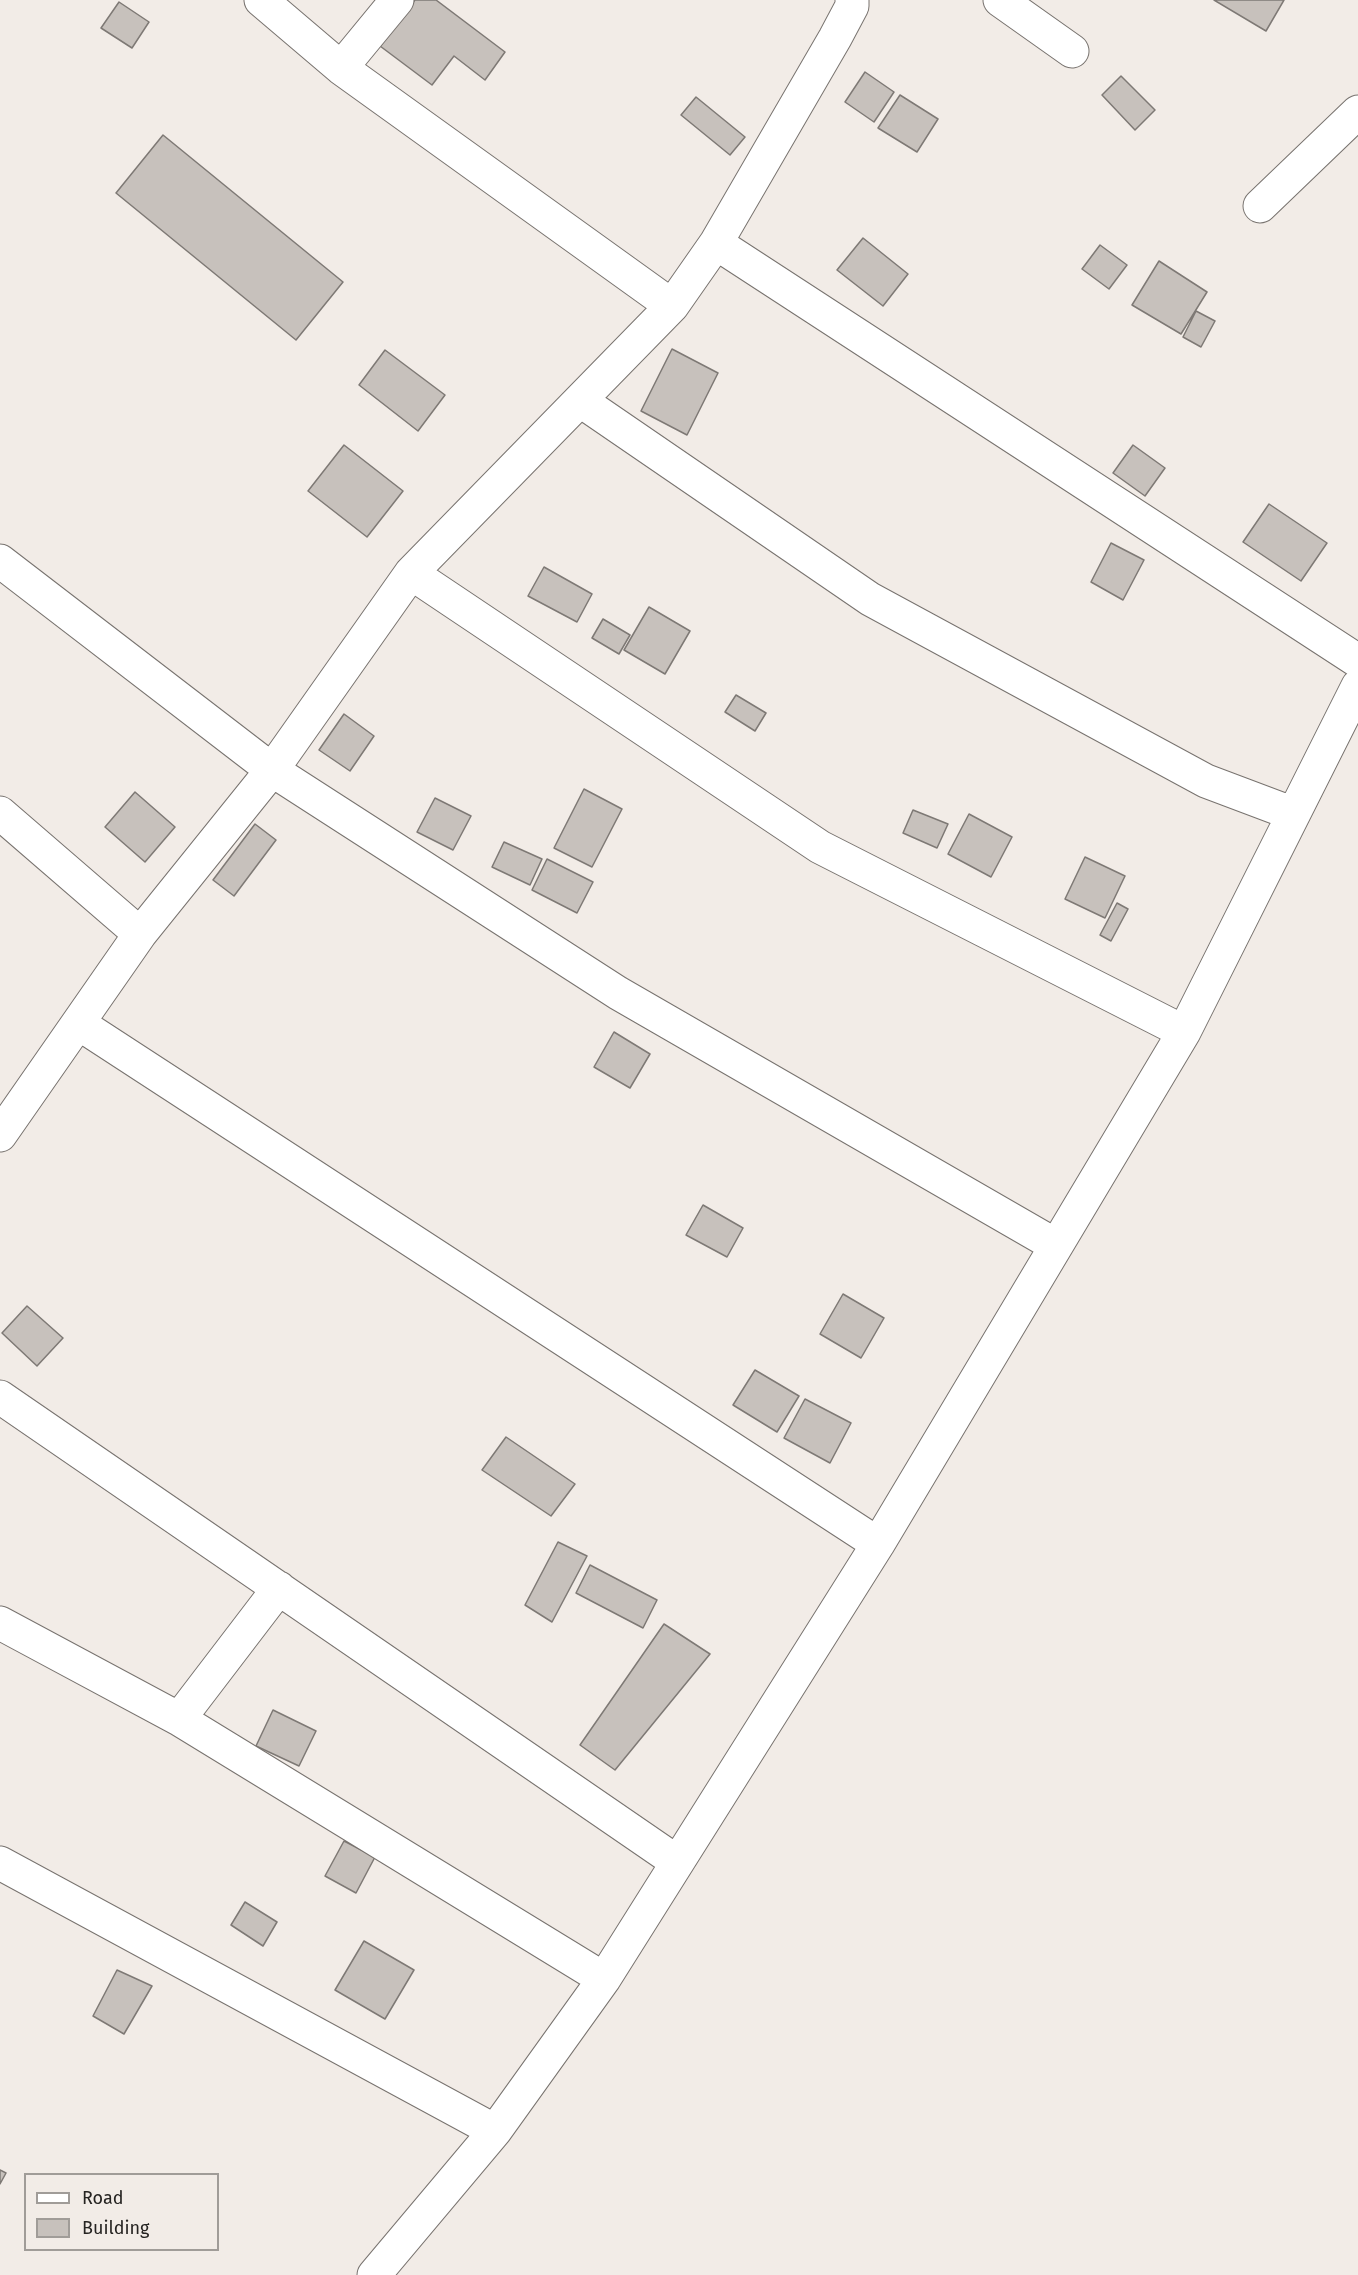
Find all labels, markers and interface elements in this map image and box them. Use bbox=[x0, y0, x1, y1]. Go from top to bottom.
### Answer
legend bbox=[24, 2173, 219, 2251]
text: Road bbox=[82, 2187, 124, 2209]
text: Building bbox=[82, 2217, 149, 2239]

